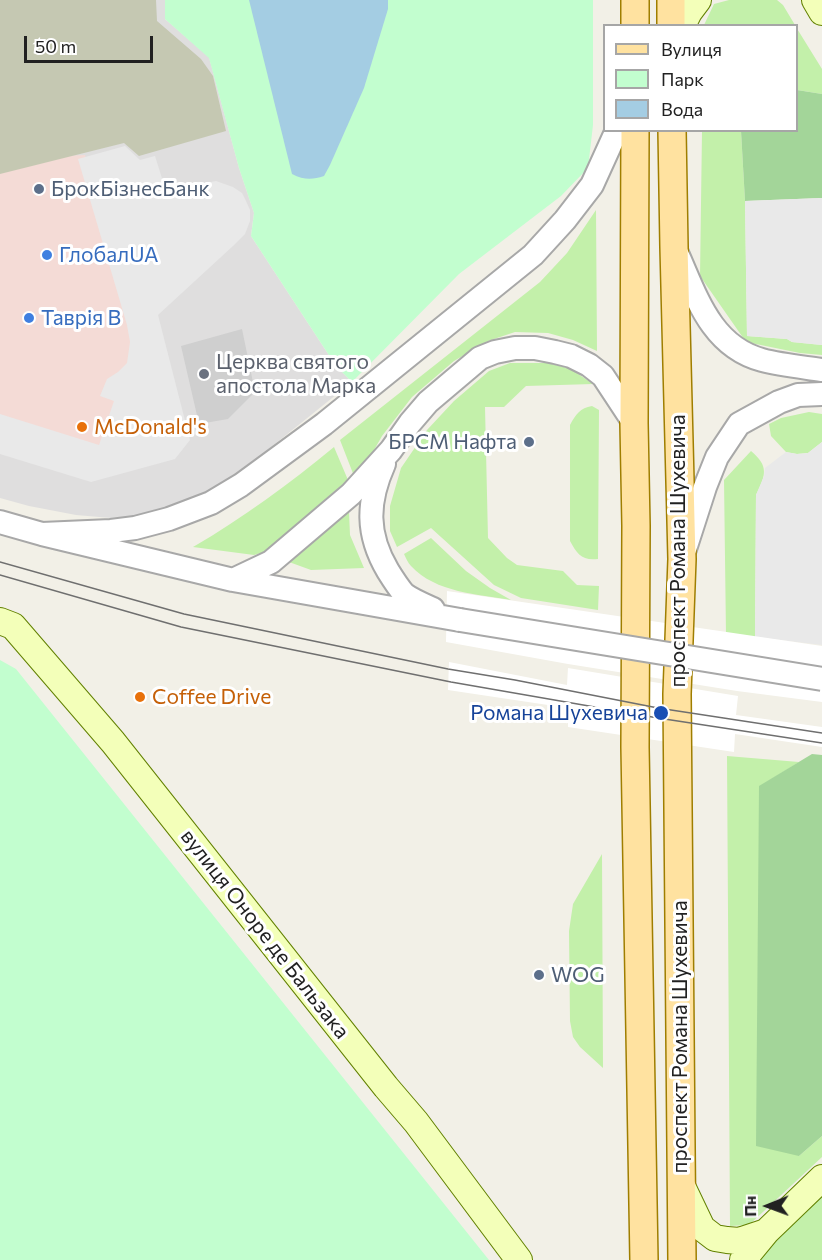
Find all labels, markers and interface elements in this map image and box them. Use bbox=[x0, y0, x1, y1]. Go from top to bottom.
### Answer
scale bar bbox=[27, 24, 156, 62]
legend bbox=[603, 24, 798, 132]
text: 50 m bbox=[35, 35, 76, 57]
text: Вулиця bbox=[661, 38, 722, 60]
text: Парк bbox=[661, 68, 704, 90]
text: Вода bbox=[661, 98, 703, 120]
place label: БрокБізнесБанк bbox=[51, 176, 210, 202]
marker: БрокБізнесБанк bbox=[32, 182, 46, 196]
place label: ГлобалUA bbox=[59, 242, 158, 268]
marker: ГлобалUA bbox=[40, 248, 54, 262]
place label: Таврія В bbox=[41, 305, 121, 331]
marker: Таврія В bbox=[22, 311, 36, 325]
place label: Церква святого апостола Марка bbox=[216, 349, 376, 399]
marker: Церква святого апостола Марка bbox=[197, 367, 211, 381]
place label: McDonald's bbox=[94, 414, 207, 440]
street label: проспект Романа Шухевича bbox=[665, 414, 691, 688]
marker: McDonald's bbox=[75, 420, 89, 434]
place label: БРСМ Нафта bbox=[388, 429, 517, 455]
marker: БРСМ Нафта bbox=[522, 435, 536, 449]
place label: Coffee Drive bbox=[152, 684, 271, 710]
marker: Coffee Drive bbox=[133, 690, 147, 704]
place label: Романа Шухевича bbox=[470, 700, 648, 726]
marker: Романа Шухевича bbox=[652, 704, 670, 722]
street label: вулиця Оноре де Бальзака bbox=[175, 824, 355, 1044]
street label: проспект Романа Шухевича bbox=[667, 900, 693, 1174]
place label: WOG bbox=[551, 962, 605, 988]
marker: WOG bbox=[532, 968, 546, 982]
north arrow bbox=[738, 1176, 798, 1236]
text: Пн bbox=[740, 1196, 759, 1217]

